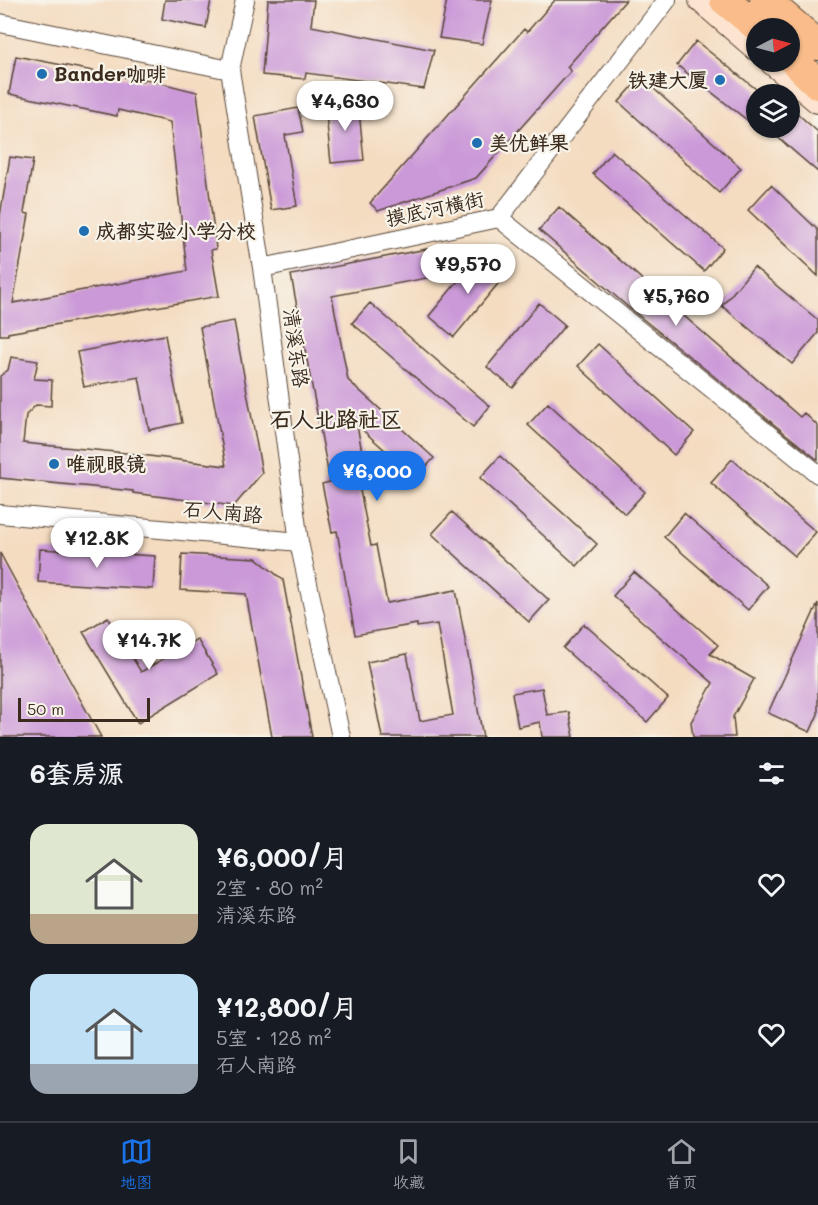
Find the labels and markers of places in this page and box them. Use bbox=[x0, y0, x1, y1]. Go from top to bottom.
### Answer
place label: Bander咖啡 bbox=[54, 60, 166, 86]
place label: 铁建大厦 bbox=[628, 66, 708, 92]
marker: Bander咖啡 bbox=[35, 67, 49, 81]
marker: 铁建大厦 bbox=[713, 73, 727, 87]
pin: ¥4,630 bbox=[296, 81, 394, 132]
place label: 美优鲜果 bbox=[489, 129, 569, 155]
marker: 美优鲜果 bbox=[470, 136, 484, 150]
place label: 成都实验小学分校 bbox=[96, 217, 256, 243]
marker: 成都实验小学分校 bbox=[77, 224, 91, 238]
pin: ¥9,570 bbox=[419, 244, 517, 295]
pin: ¥5,760 bbox=[627, 276, 725, 327]
place label: 唯视眼镜 bbox=[66, 450, 146, 476]
pin: ¥6,000 bbox=[328, 451, 426, 502]
marker: 唯视眼镜 bbox=[47, 457, 61, 471]
pin: ¥12.8K bbox=[48, 518, 146, 569]
pin: ¥14.7K bbox=[100, 620, 198, 671]

